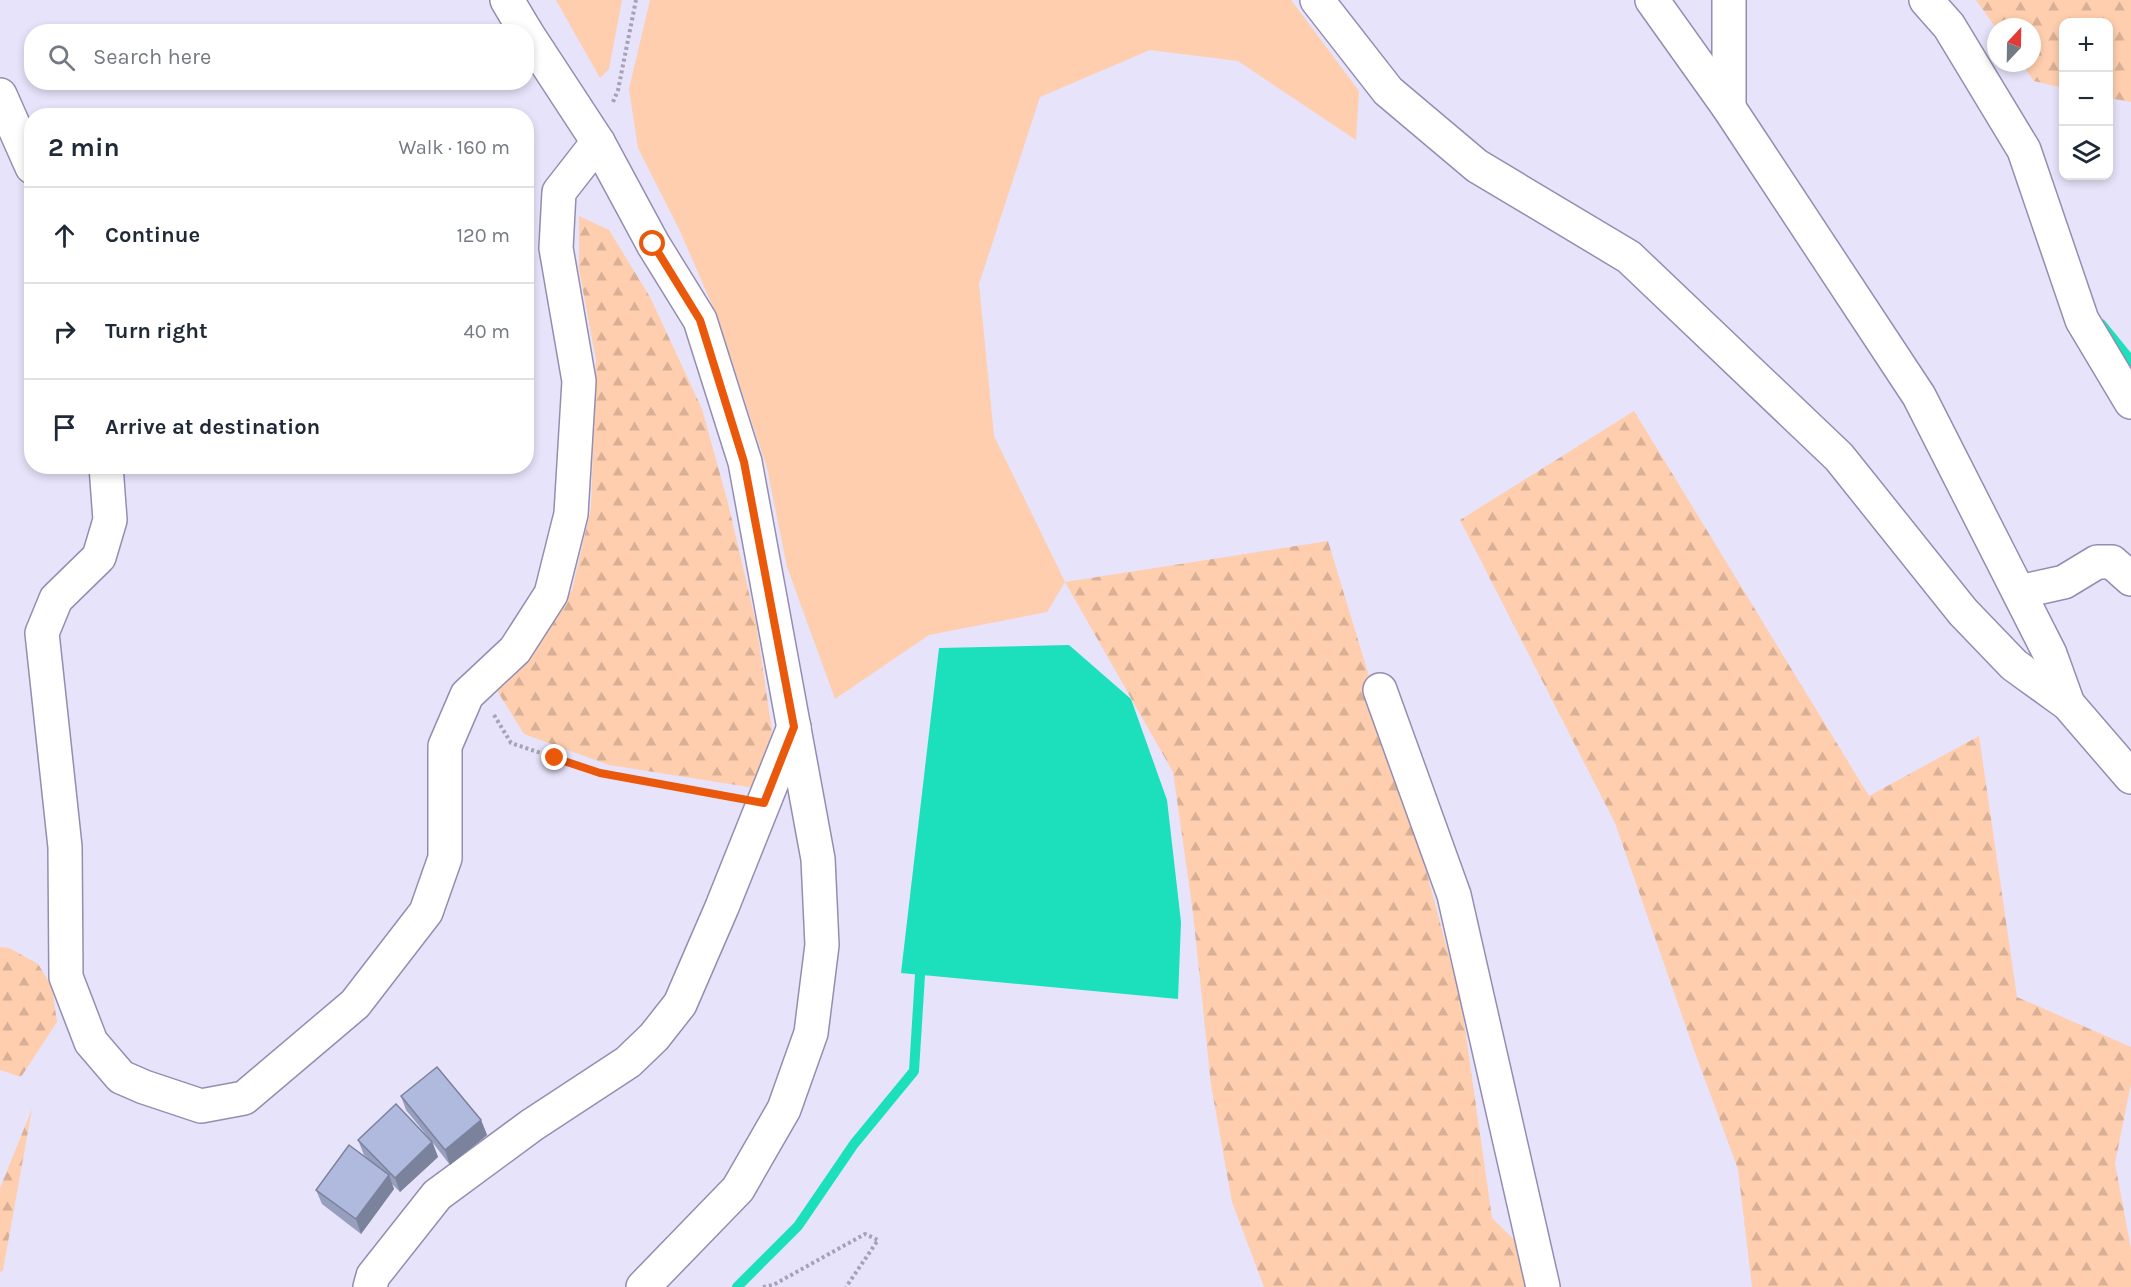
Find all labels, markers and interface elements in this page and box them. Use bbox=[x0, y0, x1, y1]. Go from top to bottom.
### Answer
north arrow bbox=[1987, 18, 2041, 72]
map controls bbox=[2059, 18, 2113, 180]
button: + bbox=[2059, 18, 2113, 72]
search box bbox=[24, 24, 534, 90]
icon: search bbox=[45, 41, 78, 74]
text: Search here bbox=[93, 44, 211, 70]
button: − bbox=[2059, 72, 2113, 126]
button: layers bbox=[2059, 126, 2113, 180]
text: 2 min bbox=[48, 132, 120, 163]
text: Walk · 160 m bbox=[398, 136, 510, 159]
icon: ahead bbox=[48, 219, 81, 252]
text: Continue bbox=[105, 222, 200, 248]
text: 120 m bbox=[456, 224, 510, 247]
route start bbox=[639, 230, 665, 256]
icon: right bbox=[48, 315, 81, 348]
text: Turn right bbox=[105, 318, 208, 344]
text: 40 m bbox=[464, 320, 510, 343]
icon: arrive bbox=[48, 411, 81, 444]
text: Arrive at destination bbox=[105, 414, 320, 440]
route end bbox=[541, 744, 567, 770]

